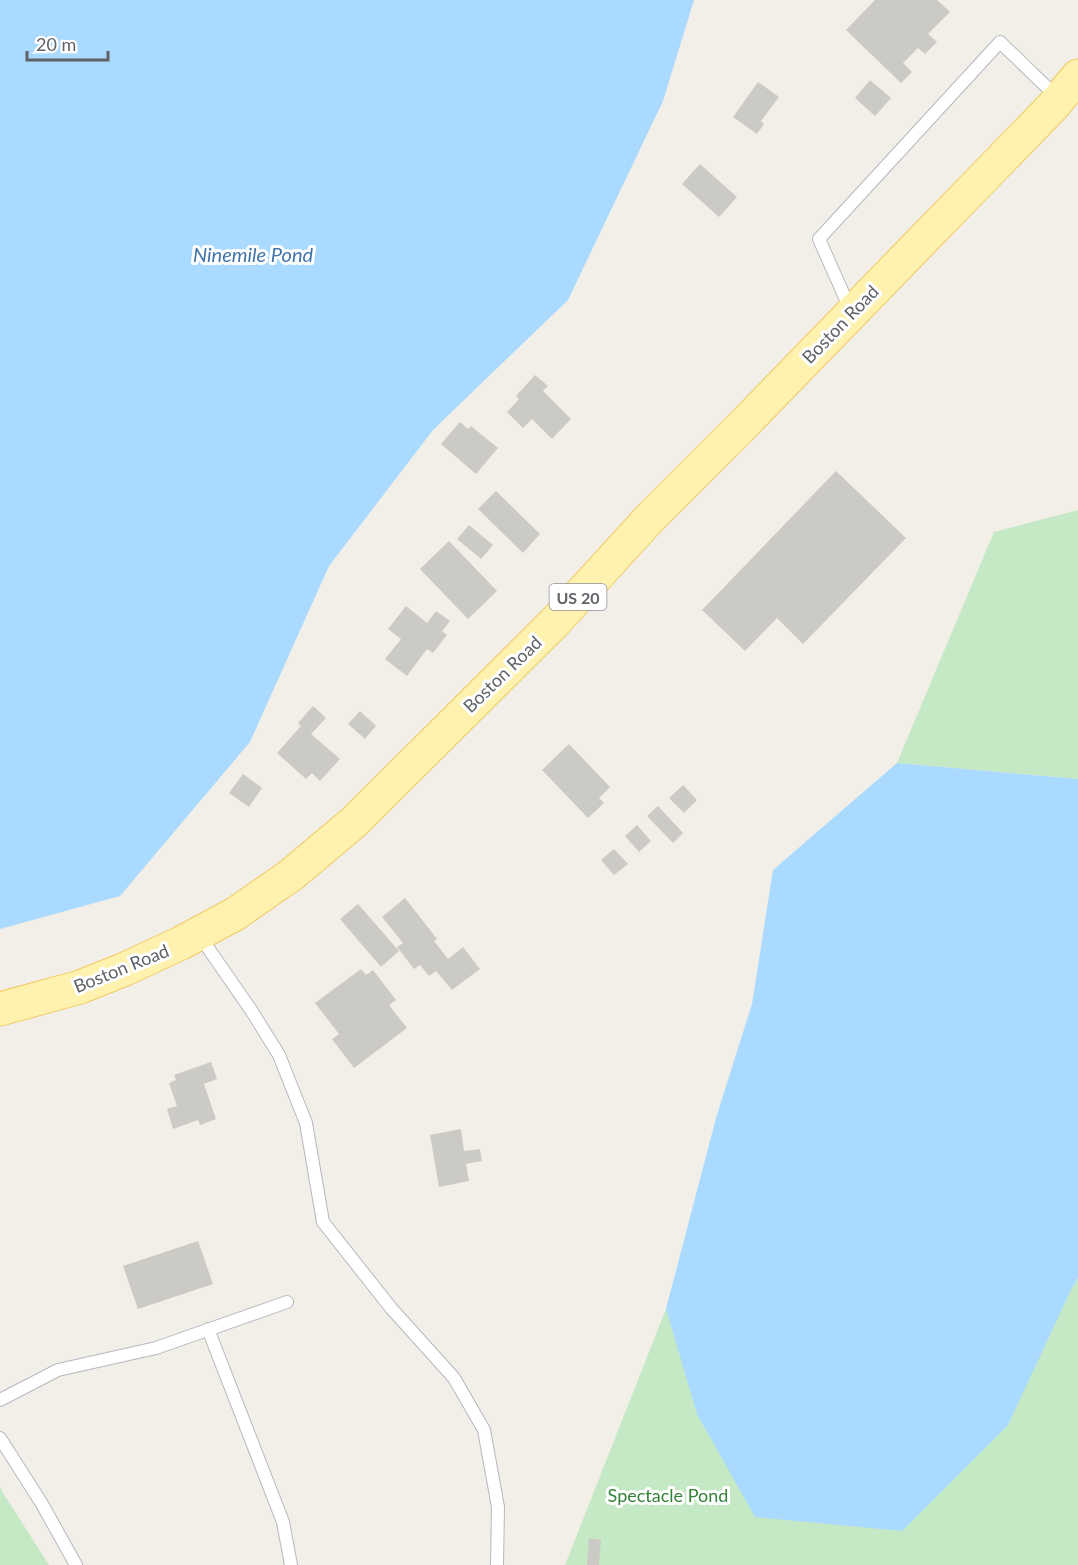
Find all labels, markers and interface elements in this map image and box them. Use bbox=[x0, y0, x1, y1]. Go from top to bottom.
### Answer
scale bar bbox=[27, 24, 108, 62]
text: 20 m bbox=[36, 33, 76, 55]
water label: Ninemile Pond bbox=[193, 242, 314, 266]
street label: Boston Road bbox=[797, 280, 883, 368]
road number: US 20 bbox=[550, 584, 606, 610]
street label: Boston Road bbox=[458, 631, 546, 717]
street label: Boston Road bbox=[70, 939, 172, 997]
park label: Spectacle Pond bbox=[608, 1484, 728, 1506]

